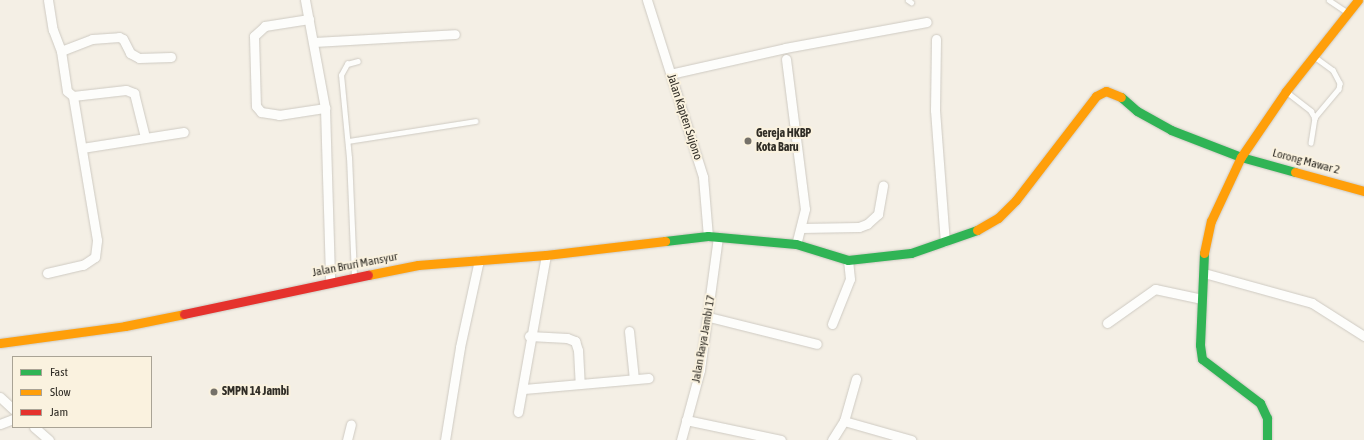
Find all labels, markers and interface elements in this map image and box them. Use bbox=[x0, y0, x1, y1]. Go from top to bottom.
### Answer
street label: Jalan Kapten Sujono bbox=[663, 72, 705, 162]
place label: Gereja HKBP Kota Baru bbox=[756, 127, 811, 155]
marker: Gereja HKBP Kota Baru bbox=[743, 136, 753, 146]
street label: Lorong Mawar 2 bbox=[1271, 146, 1341, 178]
street label: Jalan Bruri Mansyur bbox=[311, 250, 399, 280]
street label: Jalan Raya Jambi 17 bbox=[689, 294, 719, 384]
legend bbox=[12, 356, 152, 428]
text: Fast bbox=[50, 365, 68, 379]
text: Slow bbox=[50, 385, 71, 399]
place label: SMPN 14 Jambi bbox=[222, 385, 289, 399]
marker: SMPN 14 Jambi bbox=[209, 387, 219, 397]
text: Jam bbox=[50, 405, 68, 419]

